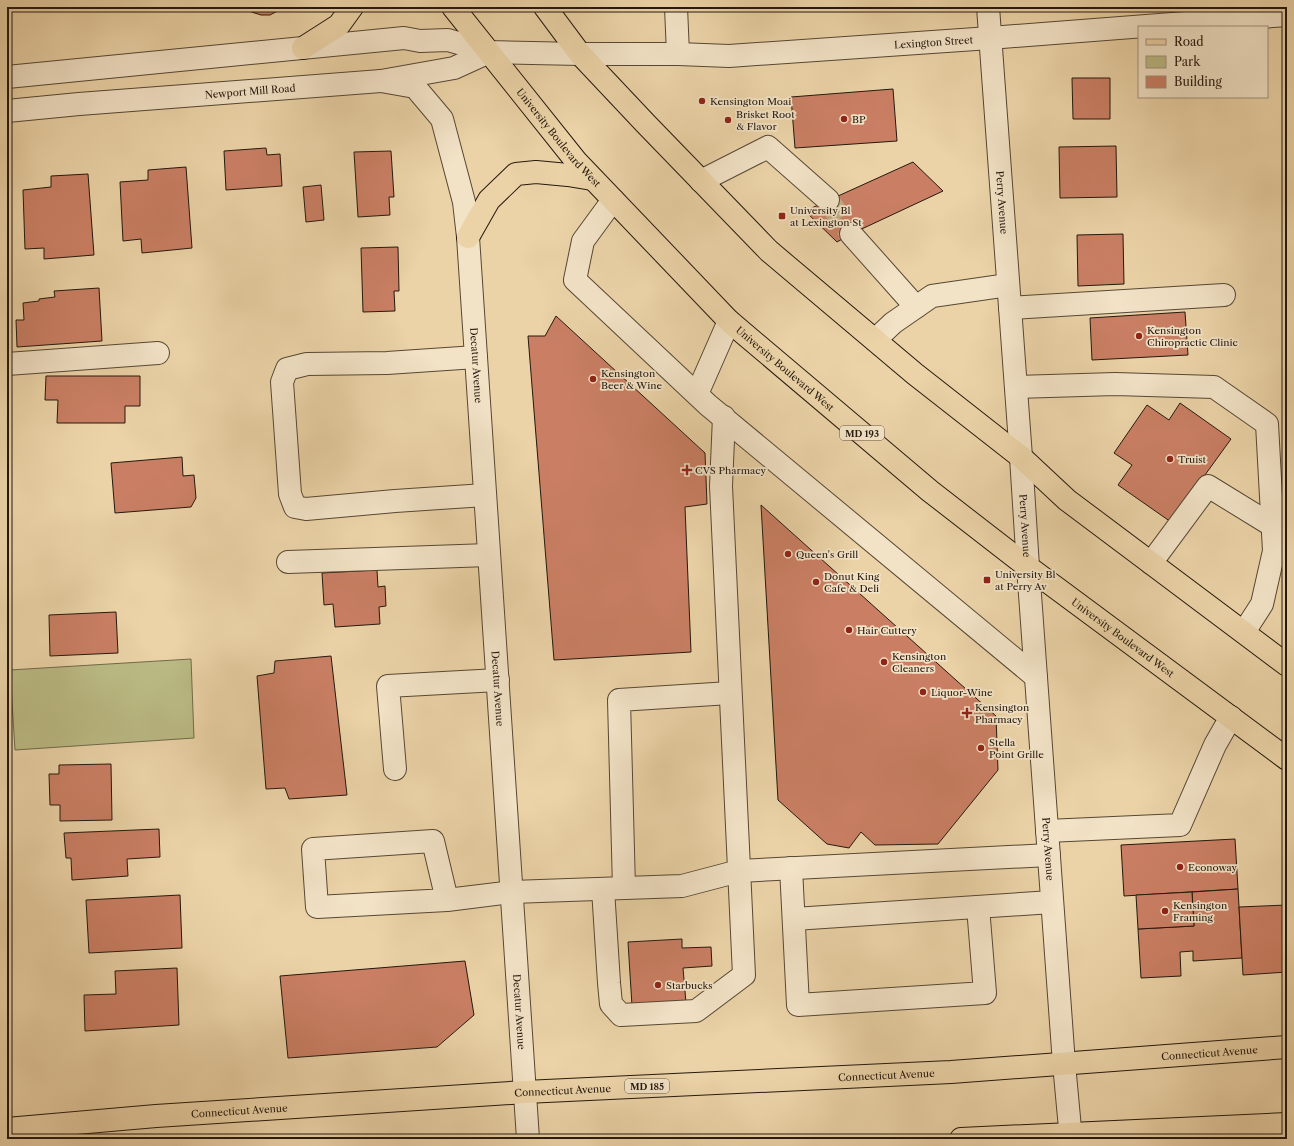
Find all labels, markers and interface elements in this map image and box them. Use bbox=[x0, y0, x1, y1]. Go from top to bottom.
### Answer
legend bbox=[1138, 26, 1268, 98]
street label: Lexington Street bbox=[894, 33, 974, 51]
text: Road bbox=[1174, 34, 1204, 49]
text: Park bbox=[1174, 54, 1201, 69]
text: Building bbox=[1174, 74, 1222, 89]
street label: Newport Mill Road bbox=[204, 81, 296, 101]
street label: University Boulevard West bbox=[514, 85, 604, 190]
place label: Kensington Moai bbox=[710, 95, 791, 108]
marker: Kensington Moai bbox=[697, 96, 707, 106]
place label: Brisket Root & Flavor bbox=[736, 108, 795, 133]
place label: BP bbox=[852, 113, 866, 126]
marker: BP bbox=[839, 114, 849, 124]
marker: Brisket Root & Flavor bbox=[723, 115, 733, 125]
street label: Perry Avenue bbox=[994, 170, 1011, 235]
place label: University Bl at Lexington St bbox=[790, 204, 862, 229]
marker: University Bl at Lexington St bbox=[777, 211, 787, 221]
street label: University Boulevard West bbox=[733, 323, 837, 414]
place label: Kensington Chiropractic Clinic bbox=[1147, 324, 1238, 349]
street label: Decatur Avenue bbox=[468, 327, 486, 404]
marker: Kensington Chiropractic Clinic bbox=[1134, 331, 1144, 341]
place label: Kensington Beer & Wine bbox=[601, 367, 662, 392]
marker: Kensington Beer & Wine bbox=[588, 374, 598, 384]
road number: MD 193 bbox=[840, 426, 884, 440]
place label: Truist bbox=[1178, 453, 1207, 466]
marker: Truist bbox=[1165, 454, 1175, 464]
place label: CVS Pharmacy bbox=[695, 464, 766, 477]
marker: CVS Pharmacy bbox=[682, 465, 692, 475]
street label: Perry Avenue bbox=[1017, 494, 1034, 558]
place label: Queen's Grill bbox=[796, 548, 858, 561]
marker: Queen's Grill bbox=[783, 549, 793, 559]
place label: University Bl at Perry Av bbox=[995, 568, 1055, 593]
place label: Donut King Cafe & Deli bbox=[824, 570, 880, 595]
marker: University Bl at Perry Av bbox=[982, 575, 992, 585]
marker: Donut King Cafe & Deli bbox=[811, 577, 821, 587]
street label: University Boulevard West bbox=[1069, 595, 1177, 680]
place label: Hair Cuttery bbox=[857, 624, 917, 637]
marker: Hair Cuttery bbox=[844, 625, 854, 635]
street label: Decatur Avenue bbox=[489, 650, 507, 727]
place label: Kensington Cleaners bbox=[892, 650, 947, 675]
marker: Kensington Cleaners bbox=[879, 657, 889, 667]
place label: Liquor-Wine bbox=[931, 686, 993, 699]
marker: Liquor-Wine bbox=[918, 687, 928, 697]
place label: Kensington Pharmacy bbox=[975, 701, 1030, 726]
marker: Kensington Pharmacy bbox=[962, 708, 972, 718]
place label: Stella Point Grille bbox=[989, 736, 1044, 761]
marker: Stella Point Grille bbox=[976, 743, 986, 753]
street label: Perry Avenue bbox=[1040, 817, 1057, 881]
place label: Econoway bbox=[1188, 861, 1237, 874]
marker: Econoway bbox=[1175, 862, 1185, 872]
place label: Kensington Framing bbox=[1173, 899, 1228, 924]
marker: Kensington Framing bbox=[1160, 906, 1170, 916]
street label: Decatur Avenue bbox=[511, 974, 529, 1050]
place label: Starbucks bbox=[666, 979, 713, 992]
marker: Starbucks bbox=[653, 980, 663, 990]
street label: Connecticut Avenue bbox=[1161, 1043, 1259, 1063]
street label: Connecticut Avenue bbox=[838, 1066, 935, 1084]
road number: MD 185 bbox=[625, 1079, 669, 1093]
street label: Connecticut Avenue bbox=[514, 1081, 612, 1099]
street label: Connecticut Avenue bbox=[191, 1101, 288, 1120]

